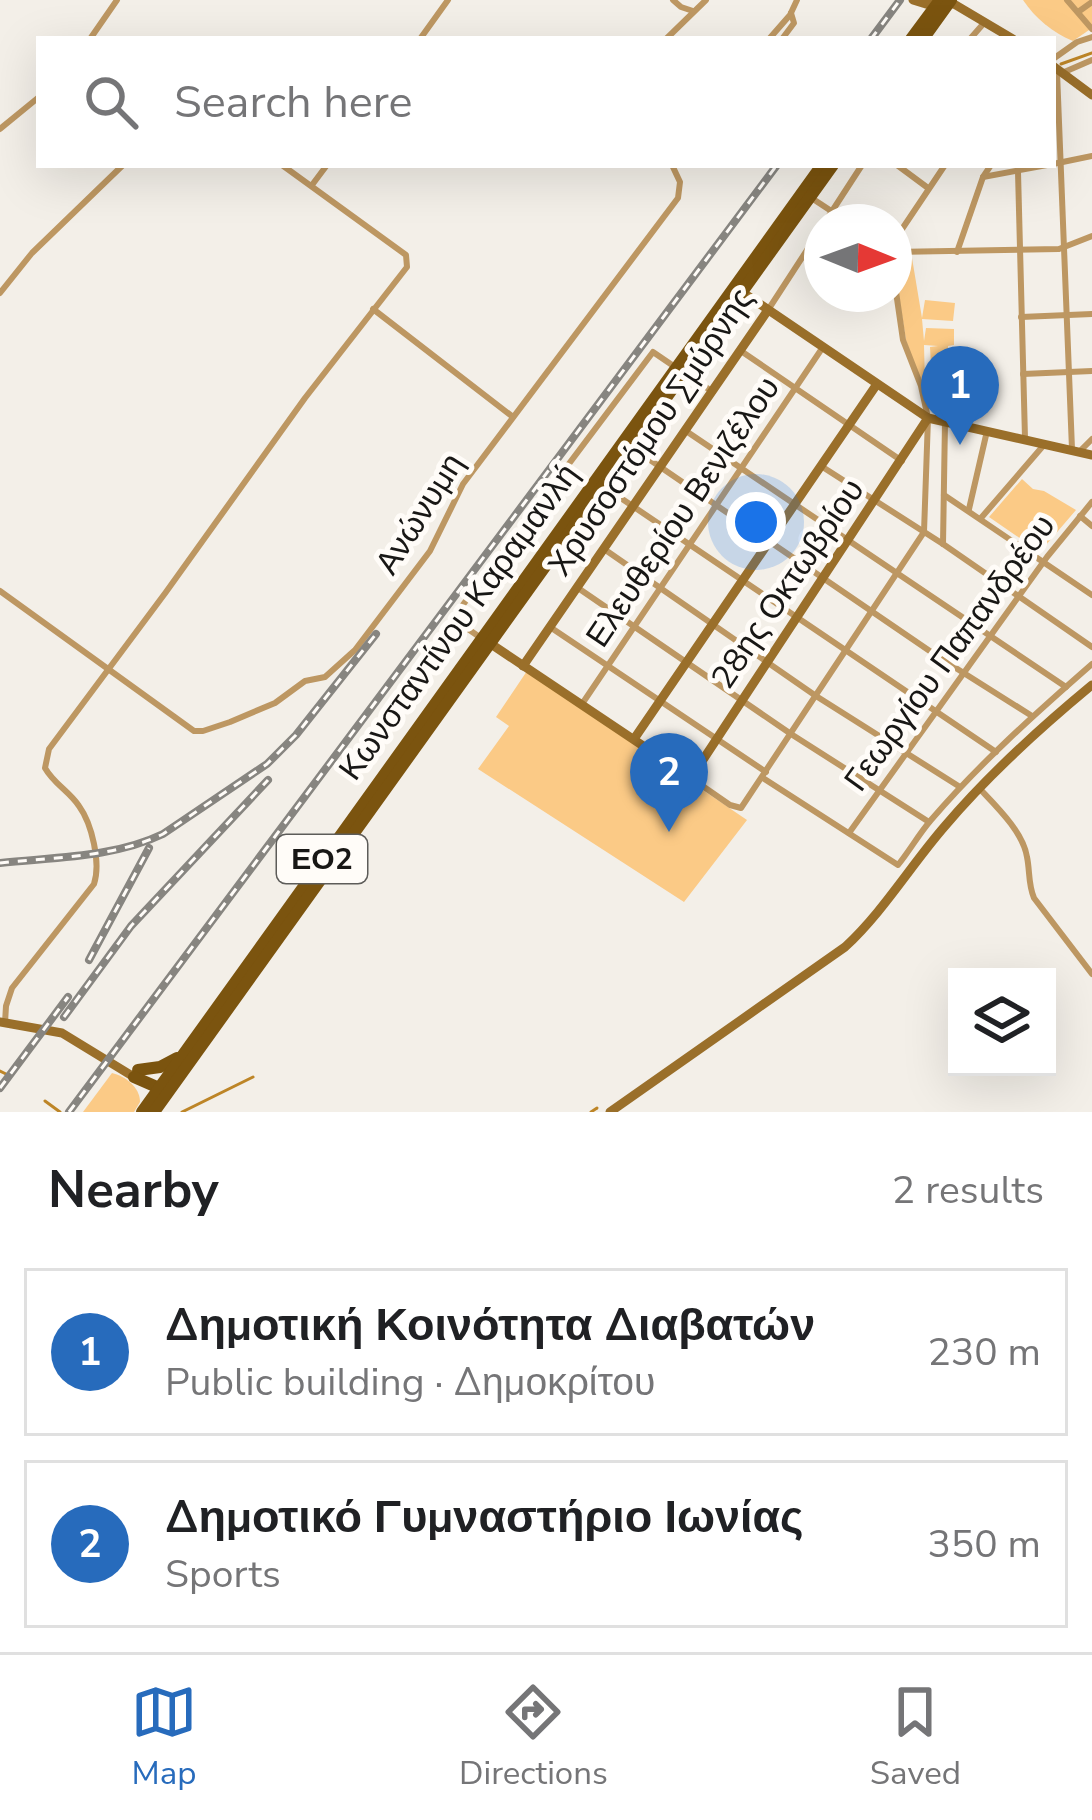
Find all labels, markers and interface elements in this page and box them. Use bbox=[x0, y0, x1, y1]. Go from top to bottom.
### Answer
search box bbox=[36, 36, 1056, 168]
icon: search bbox=[78, 69, 144, 135]
text: Search here bbox=[174, 72, 413, 133]
north arrow bbox=[804, 204, 912, 312]
street label: Χρυσοστόμου Σμύρνης bbox=[538, 279, 764, 585]
pin: 1 bbox=[921, 346, 999, 445]
street label: Ελευθερίου Βενιζέλου bbox=[576, 368, 790, 656]
street label: Ανώνυμη bbox=[365, 445, 475, 583]
street label: Κωνσταντίνου Καραμανλή bbox=[329, 454, 589, 790]
street label: 28ης Οκτωβρίου bbox=[701, 470, 875, 698]
your location bbox=[726, 492, 786, 552]
street label: Γεωργίου Παπανδρέου bbox=[834, 505, 1066, 801]
pin: 2 bbox=[630, 733, 708, 832]
road number: ΕΟ2 bbox=[277, 835, 367, 883]
map controls bbox=[948, 968, 1056, 1076]
button: layers bbox=[948, 968, 1056, 1076]
text: Nearby bbox=[48, 1155, 219, 1225]
text: 2 results bbox=[892, 1164, 1044, 1217]
text: Δημοτική Κοινότητα Διαβατών bbox=[165, 1295, 815, 1356]
text: 1 bbox=[78, 1326, 102, 1379]
text: 230 m bbox=[927, 1326, 1041, 1379]
text: Public building · Δημοκρίτου bbox=[165, 1356, 655, 1409]
text: Δημοτικό Γυμναστήριο Ιωνίας bbox=[165, 1487, 804, 1548]
text: 2 bbox=[78, 1518, 102, 1571]
text: 350 m bbox=[927, 1518, 1041, 1571]
text: Sports bbox=[165, 1548, 281, 1601]
tab: Map bbox=[131, 1679, 197, 1796]
tab: Directions bbox=[459, 1679, 608, 1796]
tab: Saved bbox=[870, 1679, 961, 1796]

